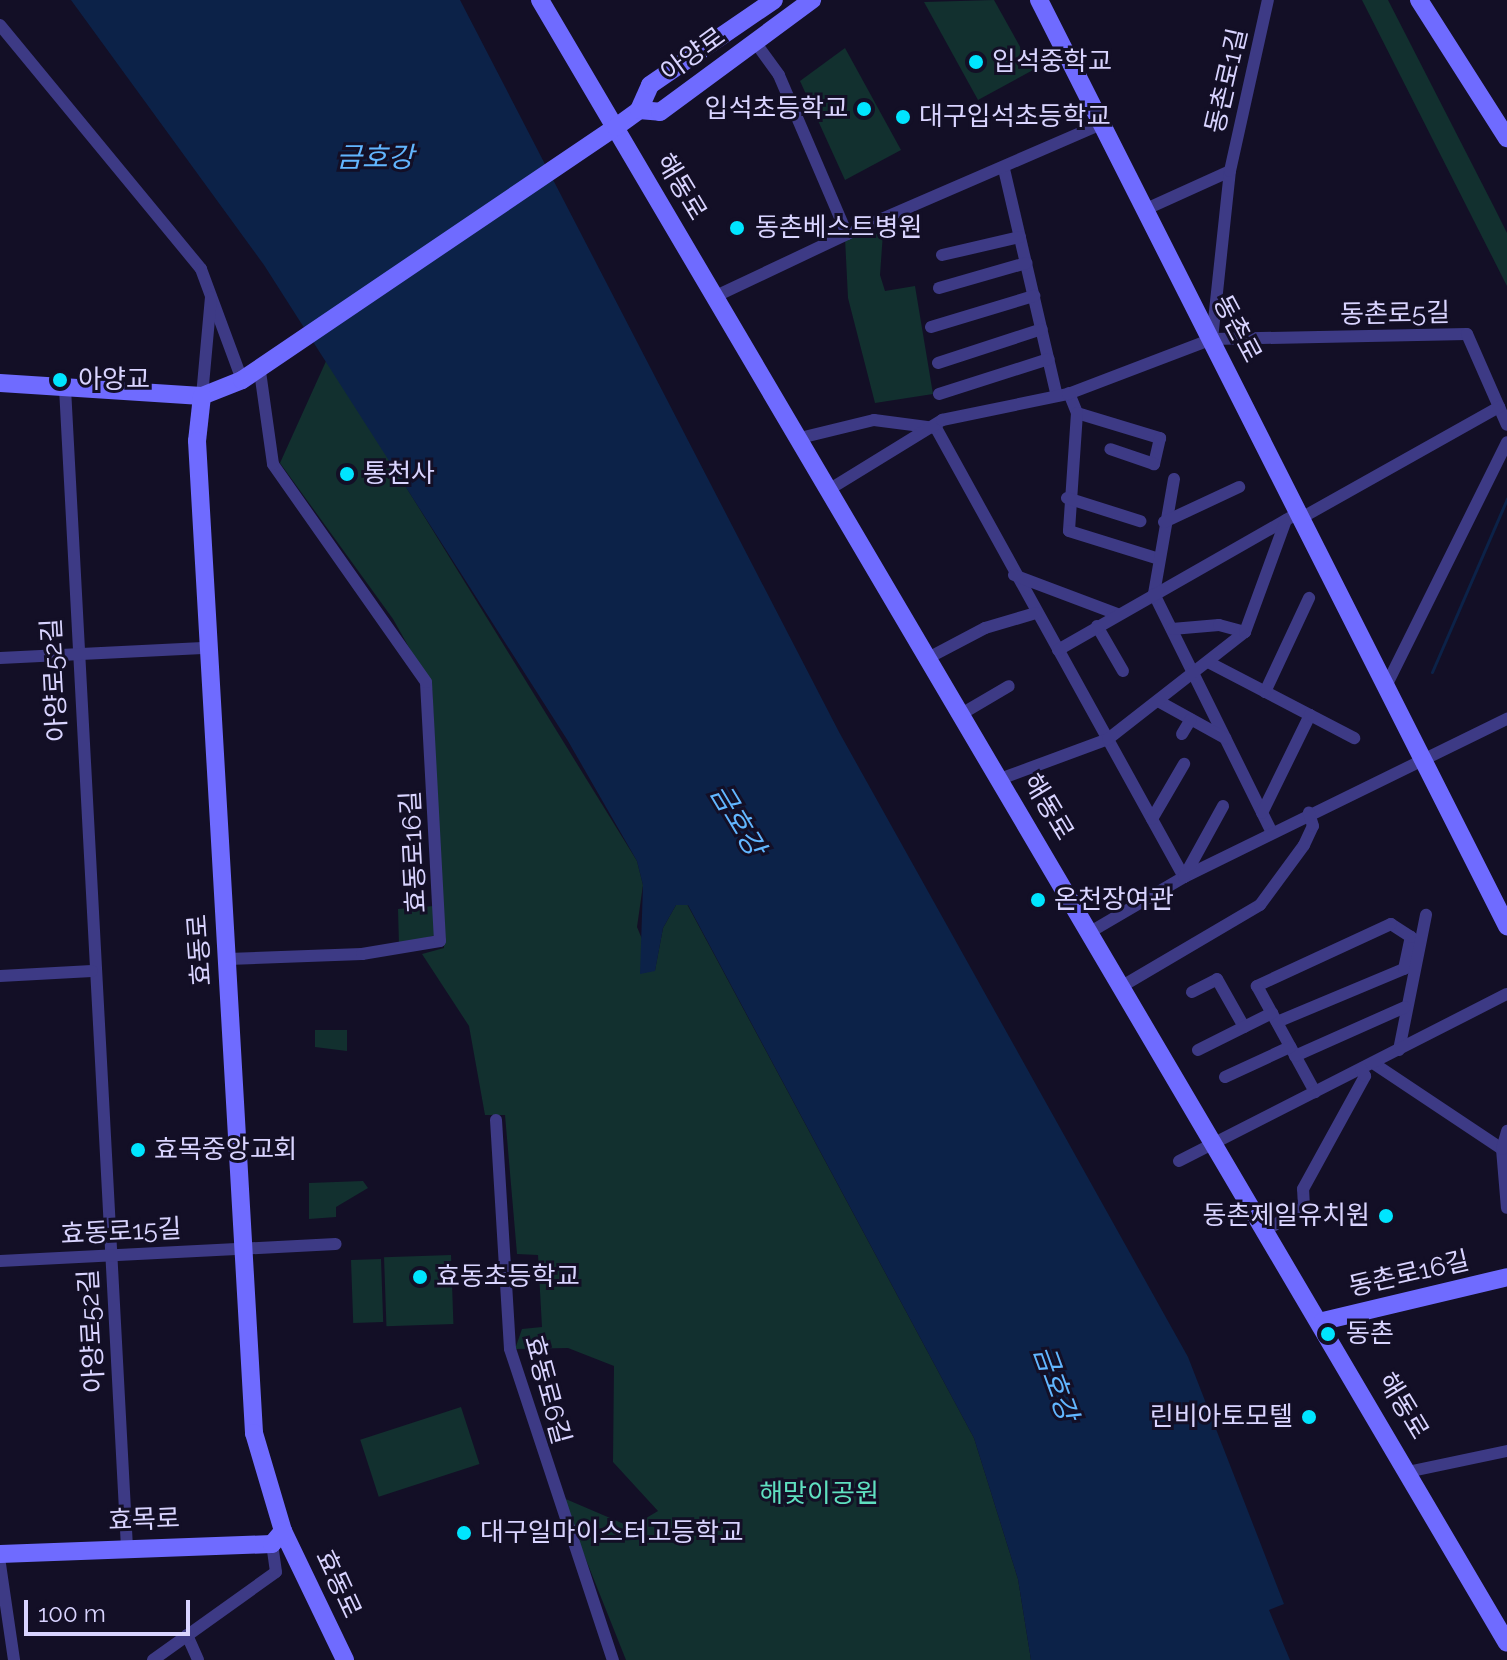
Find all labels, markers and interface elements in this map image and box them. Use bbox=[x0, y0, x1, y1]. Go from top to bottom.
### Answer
street label: 아양로 bbox=[655, 21, 731, 89]
street label: 동촌로1길 bbox=[1200, 25, 1254, 137]
place label: 입석중학교 bbox=[992, 46, 1112, 78]
marker: 입석중학교 bbox=[967, 53, 985, 71]
place label: 입석초등학교 bbox=[704, 93, 848, 125]
marker: 입석초등학교 bbox=[855, 100, 873, 118]
place label: 대구입석초등학교 bbox=[919, 101, 1110, 133]
marker: 대구입석초등학교 bbox=[894, 108, 912, 126]
water label: 금호강 bbox=[336, 141, 414, 175]
street label: 해동로 bbox=[649, 148, 713, 226]
place label: 동촌베스트병원 bbox=[755, 212, 922, 244]
marker: 동촌베스트병원 bbox=[726, 217, 748, 239]
street label: 동촌로 bbox=[1206, 290, 1268, 368]
street label: 동촌로5길 bbox=[1340, 297, 1450, 331]
place label: 아양교 bbox=[78, 364, 150, 396]
marker: 아양교 bbox=[49, 369, 71, 391]
place label: 통천사 bbox=[363, 458, 435, 490]
marker: 통천사 bbox=[338, 465, 356, 483]
street label: 아양로52길 bbox=[36, 618, 74, 742]
street label: 해동로 bbox=[1016, 768, 1080, 846]
water label: 금호강 bbox=[703, 778, 771, 862]
street label: 효동로16길 bbox=[395, 790, 433, 914]
place label: 온천장여관 bbox=[1054, 884, 1174, 916]
marker: 온천장여관 bbox=[1029, 891, 1047, 909]
street label: 효동로 bbox=[182, 913, 218, 987]
place label: 효목중앙교회 bbox=[154, 1134, 298, 1166]
marker: 효목중앙교회 bbox=[129, 1141, 147, 1159]
place label: 동촌제일유치원 bbox=[1203, 1200, 1370, 1232]
marker: 동촌제일유치원 bbox=[1377, 1207, 1395, 1225]
street label: 효동로15길 bbox=[60, 1213, 182, 1251]
street label: 동촌로16길 bbox=[1346, 1245, 1472, 1303]
place label: 효동초등학교 bbox=[436, 1261, 580, 1293]
marker: 효동초등학교 bbox=[411, 1268, 429, 1286]
street label: 아양로52길 bbox=[73, 1269, 111, 1393]
place label: 동촌 bbox=[1346, 1318, 1394, 1350]
marker: 동촌 bbox=[1317, 1323, 1339, 1345]
street label: 효동로6길 bbox=[518, 1332, 576, 1448]
water label: 금호강 bbox=[1026, 1341, 1084, 1425]
street label: 해동로 bbox=[1371, 1367, 1435, 1445]
place label: 린비아토모텔 bbox=[1149, 1401, 1293, 1433]
marker: 린비아토모텔 bbox=[1300, 1408, 1318, 1426]
park label: 해맞이공원 bbox=[759, 1478, 879, 1510]
street label: 효목로 bbox=[108, 1503, 180, 1537]
place label: 대구일마이스터고등학교 bbox=[480, 1517, 743, 1549]
marker: 대구일마이스터고등학교 bbox=[455, 1524, 473, 1542]
street label: 효동로 bbox=[309, 1545, 367, 1623]
scale bar bbox=[28, 1584, 194, 1634]
text: 100 m bbox=[38, 1599, 106, 1628]

